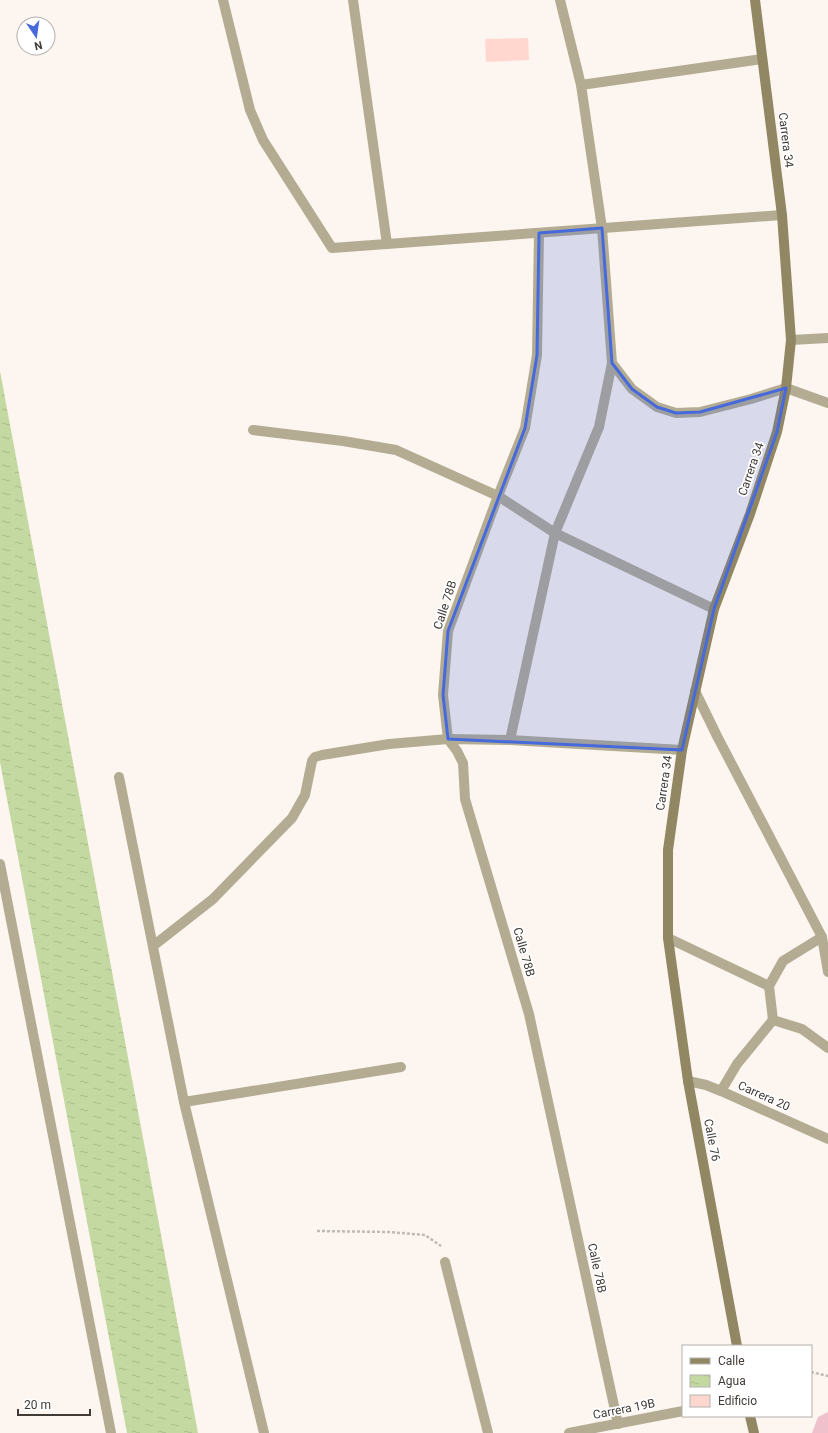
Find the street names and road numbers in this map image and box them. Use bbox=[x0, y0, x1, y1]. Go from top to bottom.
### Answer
street label: Carrera 34 bbox=[776, 112, 796, 169]
street label: Carrera 34 bbox=[735, 440, 767, 498]
street label: Calle 78B bbox=[431, 579, 459, 631]
street label: Carrera 34 bbox=[653, 754, 675, 811]
street label: Calle 78B bbox=[510, 926, 538, 978]
street label: Carrera 20 bbox=[736, 1078, 792, 1114]
street label: Calle 76 bbox=[701, 1118, 723, 1163]
street label: Calle 78B bbox=[585, 1242, 609, 1294]
street label: Carrera 19B bbox=[592, 1396, 656, 1422]

